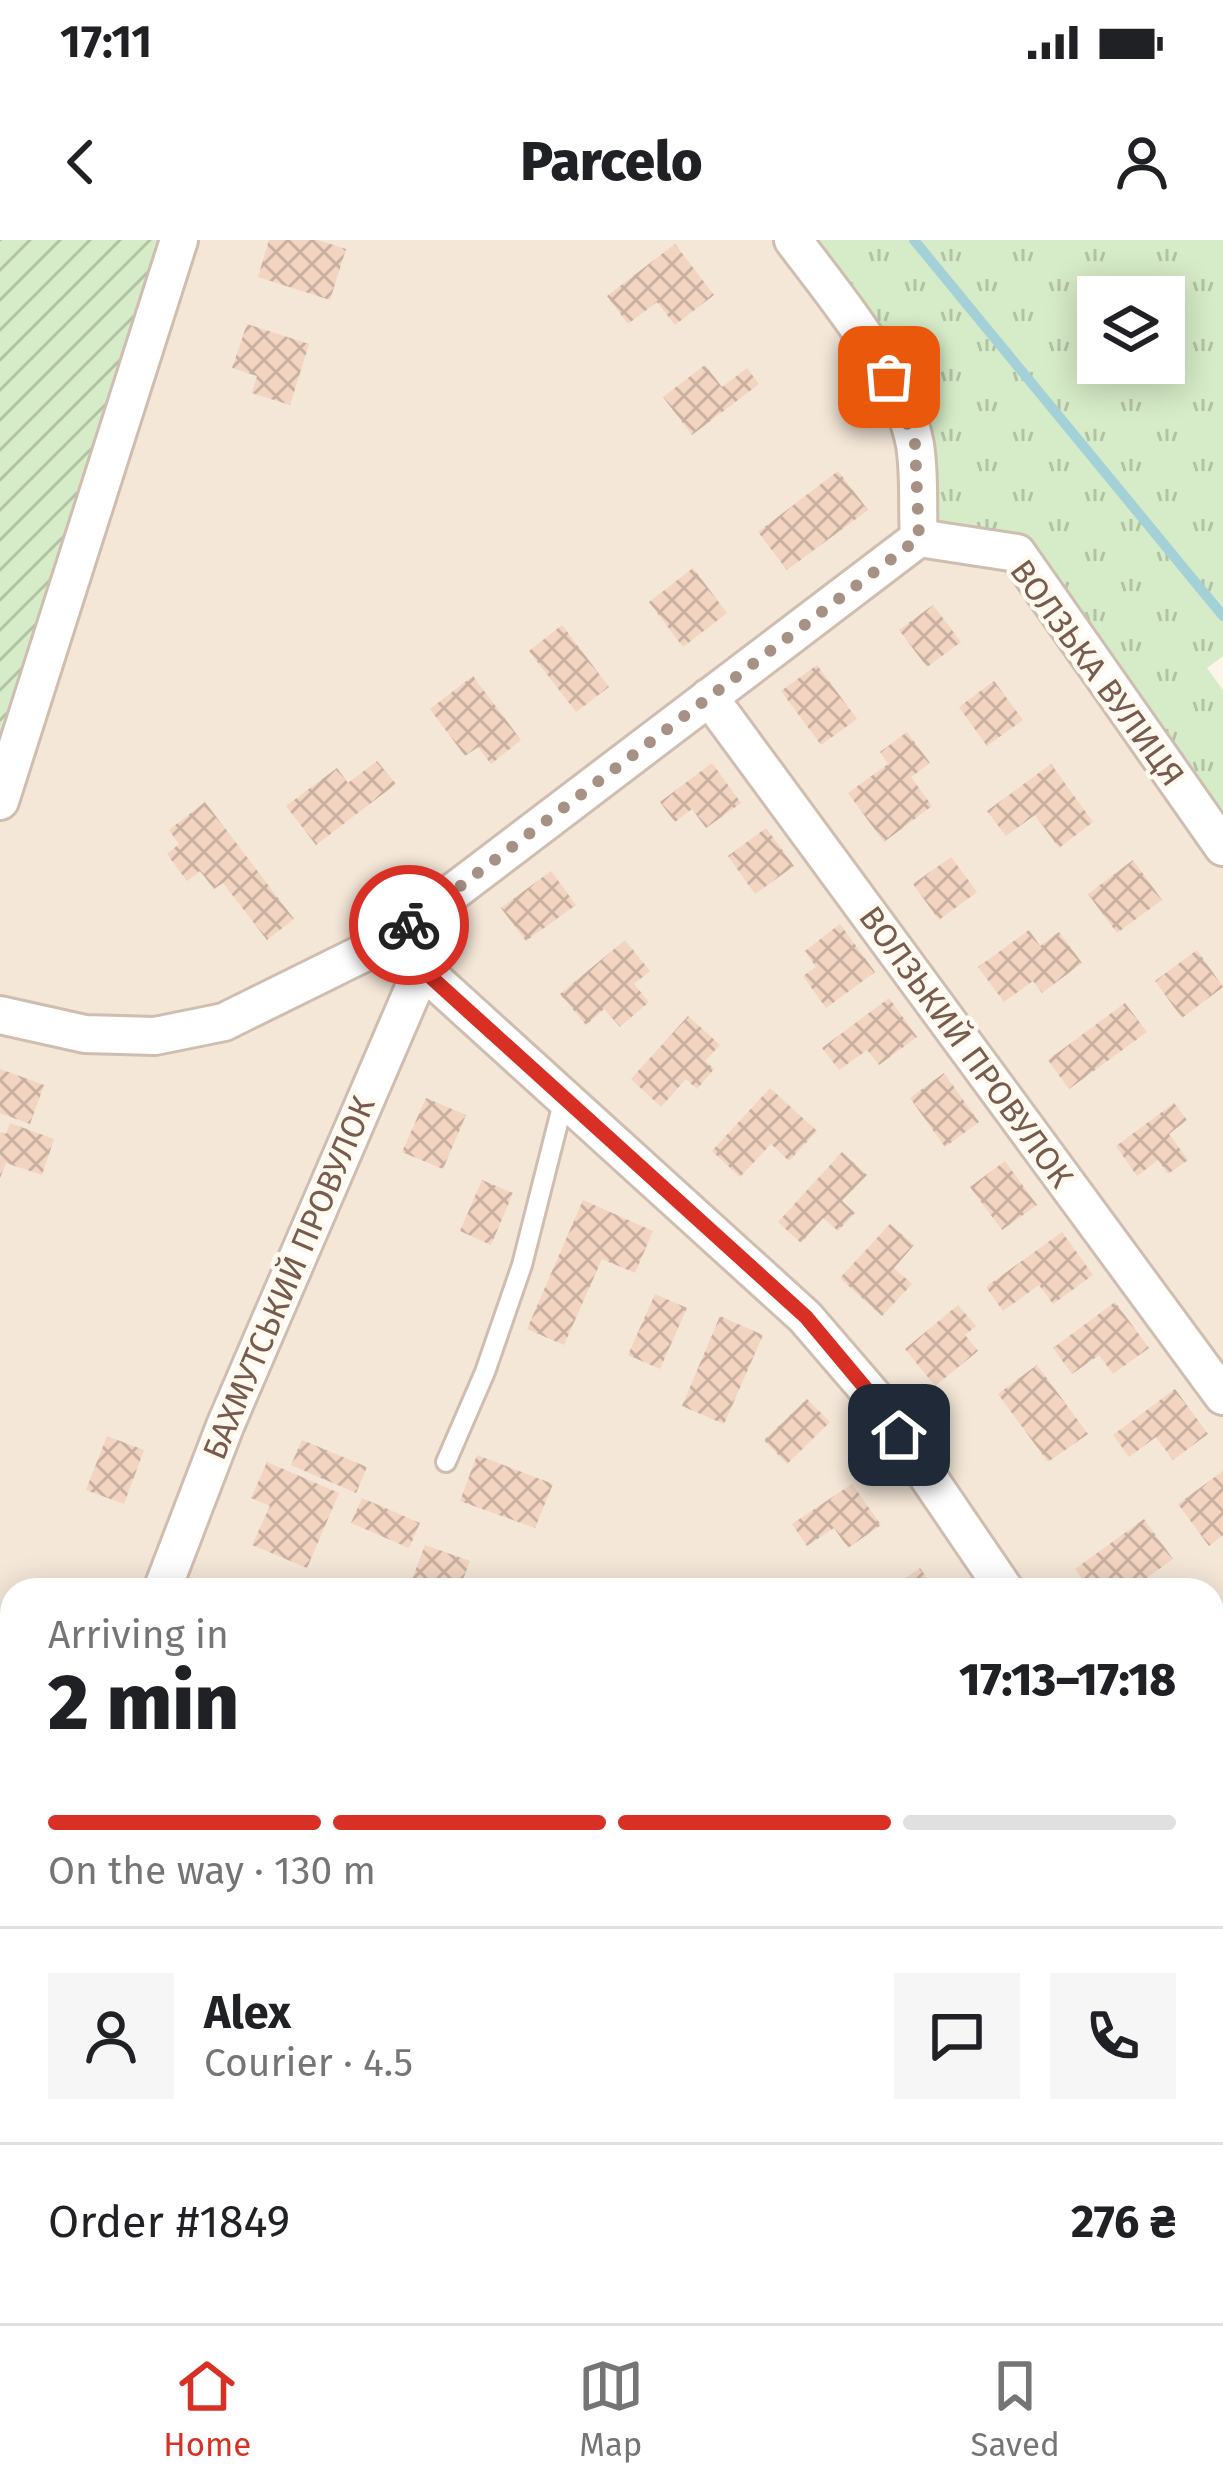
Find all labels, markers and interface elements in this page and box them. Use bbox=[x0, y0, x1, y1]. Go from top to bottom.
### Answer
text: 17:11 bbox=[60, 15, 152, 69]
icon: back bbox=[48, 129, 114, 195]
icon: person bbox=[1109, 129, 1175, 195]
text: Parcelo bbox=[520, 130, 703, 194]
map controls bbox=[1077, 276, 1185, 384]
button: layers bbox=[1077, 276, 1185, 384]
pin bbox=[838, 326, 940, 428]
icon: bag bbox=[856, 344, 922, 410]
street label: ВОЛЗЬКА ВУЛИЦЯ bbox=[1002, 552, 1192, 794]
courier bbox=[349, 865, 469, 985]
icon: bike bbox=[376, 892, 442, 958]
street label: ВОЛЗЬКИЙ ПРОВУЛОК bbox=[850, 899, 1082, 1196]
street label: БАХМУТСЬКИЙ ПРОВУЛОК bbox=[194, 1090, 384, 1465]
pin bbox=[848, 1384, 950, 1486]
icon: home bbox=[866, 1402, 932, 1468]
text: Arriving in bbox=[48, 1612, 229, 1658]
text: 17:13–17:18 bbox=[959, 1653, 1176, 1707]
text: 2 min bbox=[48, 1656, 239, 1750]
text: On the way · 130 m bbox=[48, 1848, 376, 1894]
button: person bbox=[48, 1973, 174, 2099]
button: chat bbox=[894, 1973, 1020, 2099]
button: phone bbox=[1050, 1973, 1176, 2099]
text: Alex bbox=[204, 1986, 291, 2040]
text: Courier · 4.5 bbox=[204, 2040, 413, 2086]
text: Order #1849 bbox=[48, 2195, 290, 2249]
text: 276 ₴ bbox=[1071, 2195, 1176, 2249]
tab: Home bbox=[163, 2353, 251, 2465]
tab: Map bbox=[578, 2353, 644, 2465]
tab: Saved bbox=[970, 2353, 1060, 2465]

